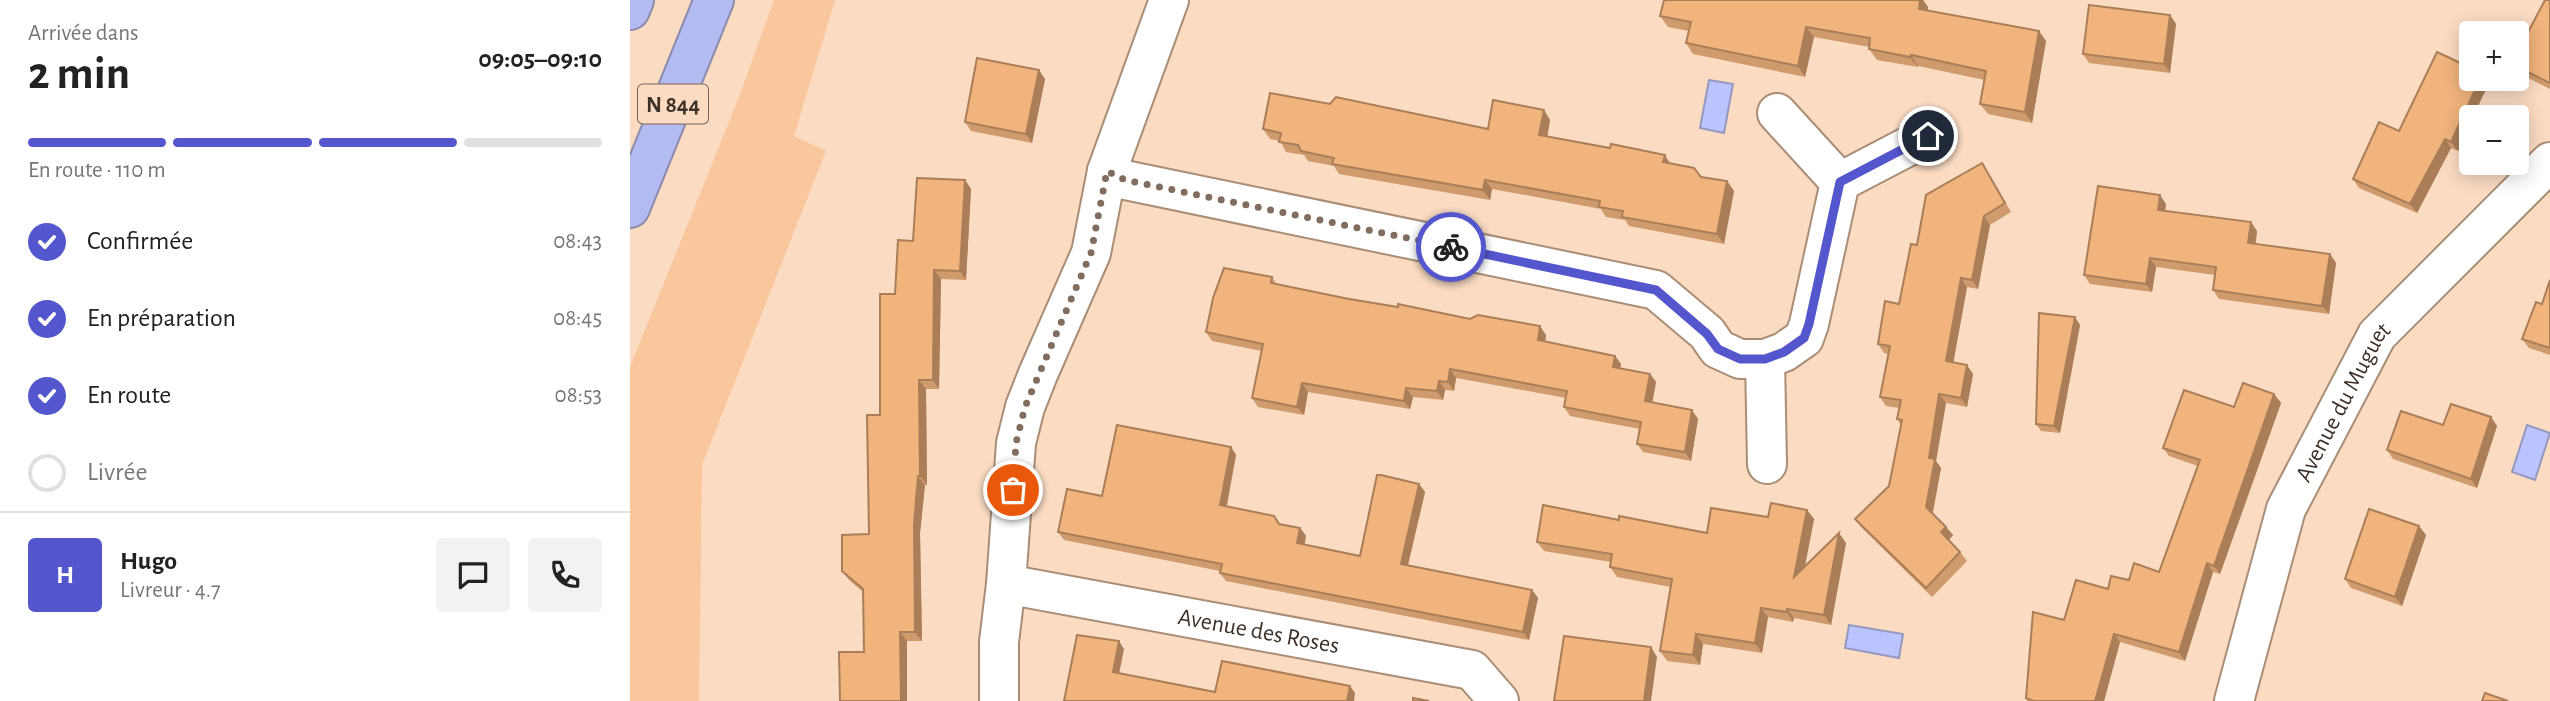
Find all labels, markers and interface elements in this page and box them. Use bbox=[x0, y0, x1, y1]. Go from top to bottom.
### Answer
map controls bbox=[2459, 21, 2529, 175]
button: + bbox=[2459, 21, 2529, 91]
text: Arrivée dans bbox=[28, 22, 139, 45]
text: 09:05–09:10 bbox=[478, 46, 602, 72]
text: 2 min bbox=[28, 51, 130, 97]
road number: N 844 bbox=[638, 85, 708, 124]
button: − bbox=[2459, 105, 2529, 175]
pin bbox=[1898, 106, 1958, 166]
icon: home bbox=[1909, 117, 1947, 155]
text: En route · 110 m bbox=[28, 159, 166, 182]
courier bbox=[1416, 212, 1486, 282]
icon: check bbox=[28, 223, 66, 261]
text: Confirmée bbox=[87, 228, 193, 254]
icon: bike bbox=[1432, 228, 1470, 266]
text: 08:43 bbox=[553, 230, 602, 253]
icon: check bbox=[28, 300, 66, 338]
text: En préparation bbox=[87, 305, 236, 331]
text: 08:45 bbox=[553, 307, 602, 330]
street label: Avenue du Muguet bbox=[2292, 318, 2395, 486]
icon: check bbox=[28, 377, 66, 415]
text: En route bbox=[87, 382, 171, 408]
text: 08:53 bbox=[555, 384, 602, 407]
text: Livrée bbox=[87, 459, 147, 485]
pin bbox=[983, 460, 1043, 520]
icon: bag bbox=[994, 471, 1032, 509]
button: chat bbox=[436, 538, 510, 612]
button: phone bbox=[528, 538, 602, 612]
text: Hugo bbox=[120, 548, 177, 574]
text: H bbox=[56, 562, 74, 588]
text: Livreur · 4.7 bbox=[120, 579, 221, 602]
street label: Avenue des Roses bbox=[1176, 605, 1341, 658]

